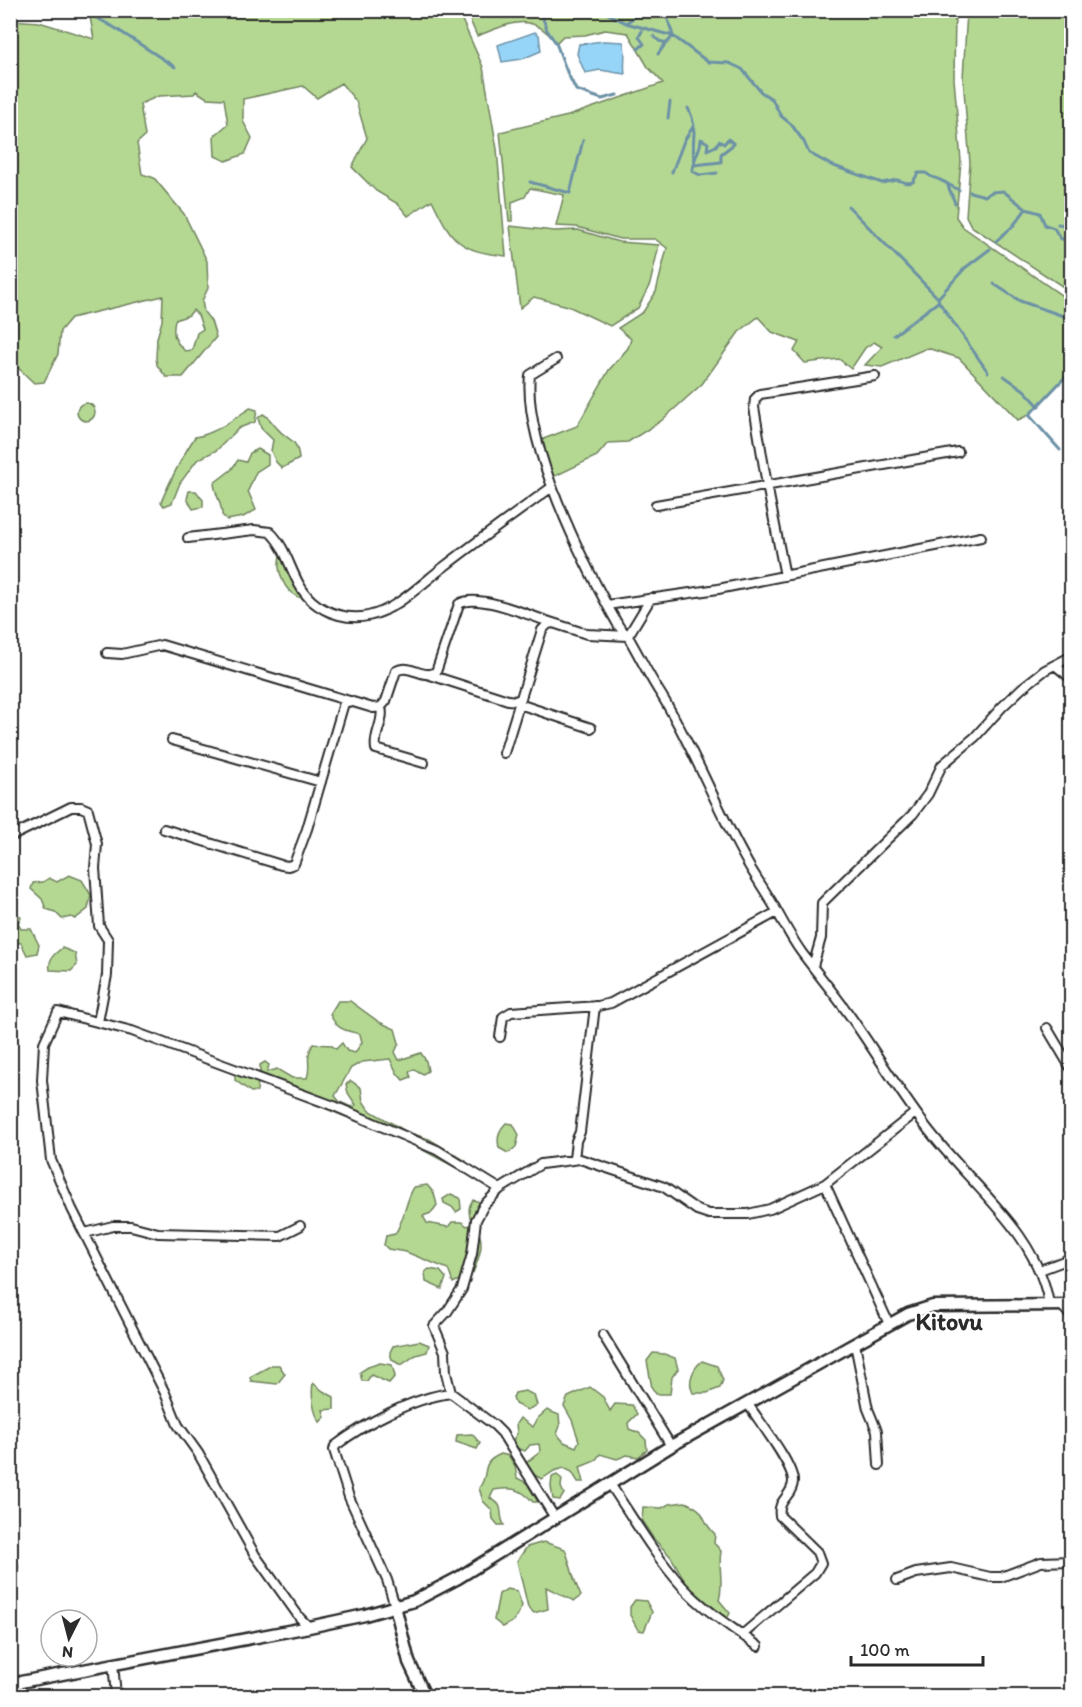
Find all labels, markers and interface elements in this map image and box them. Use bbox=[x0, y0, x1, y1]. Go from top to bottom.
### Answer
district label: Kitovu bbox=[915, 1307, 983, 1336]
north arrow bbox=[39, 1608, 99, 1668]
scale bar bbox=[851, 1629, 983, 1667]
text: 100 m bbox=[860, 1639, 910, 1661]
text: N bbox=[61, 1642, 74, 1662]

